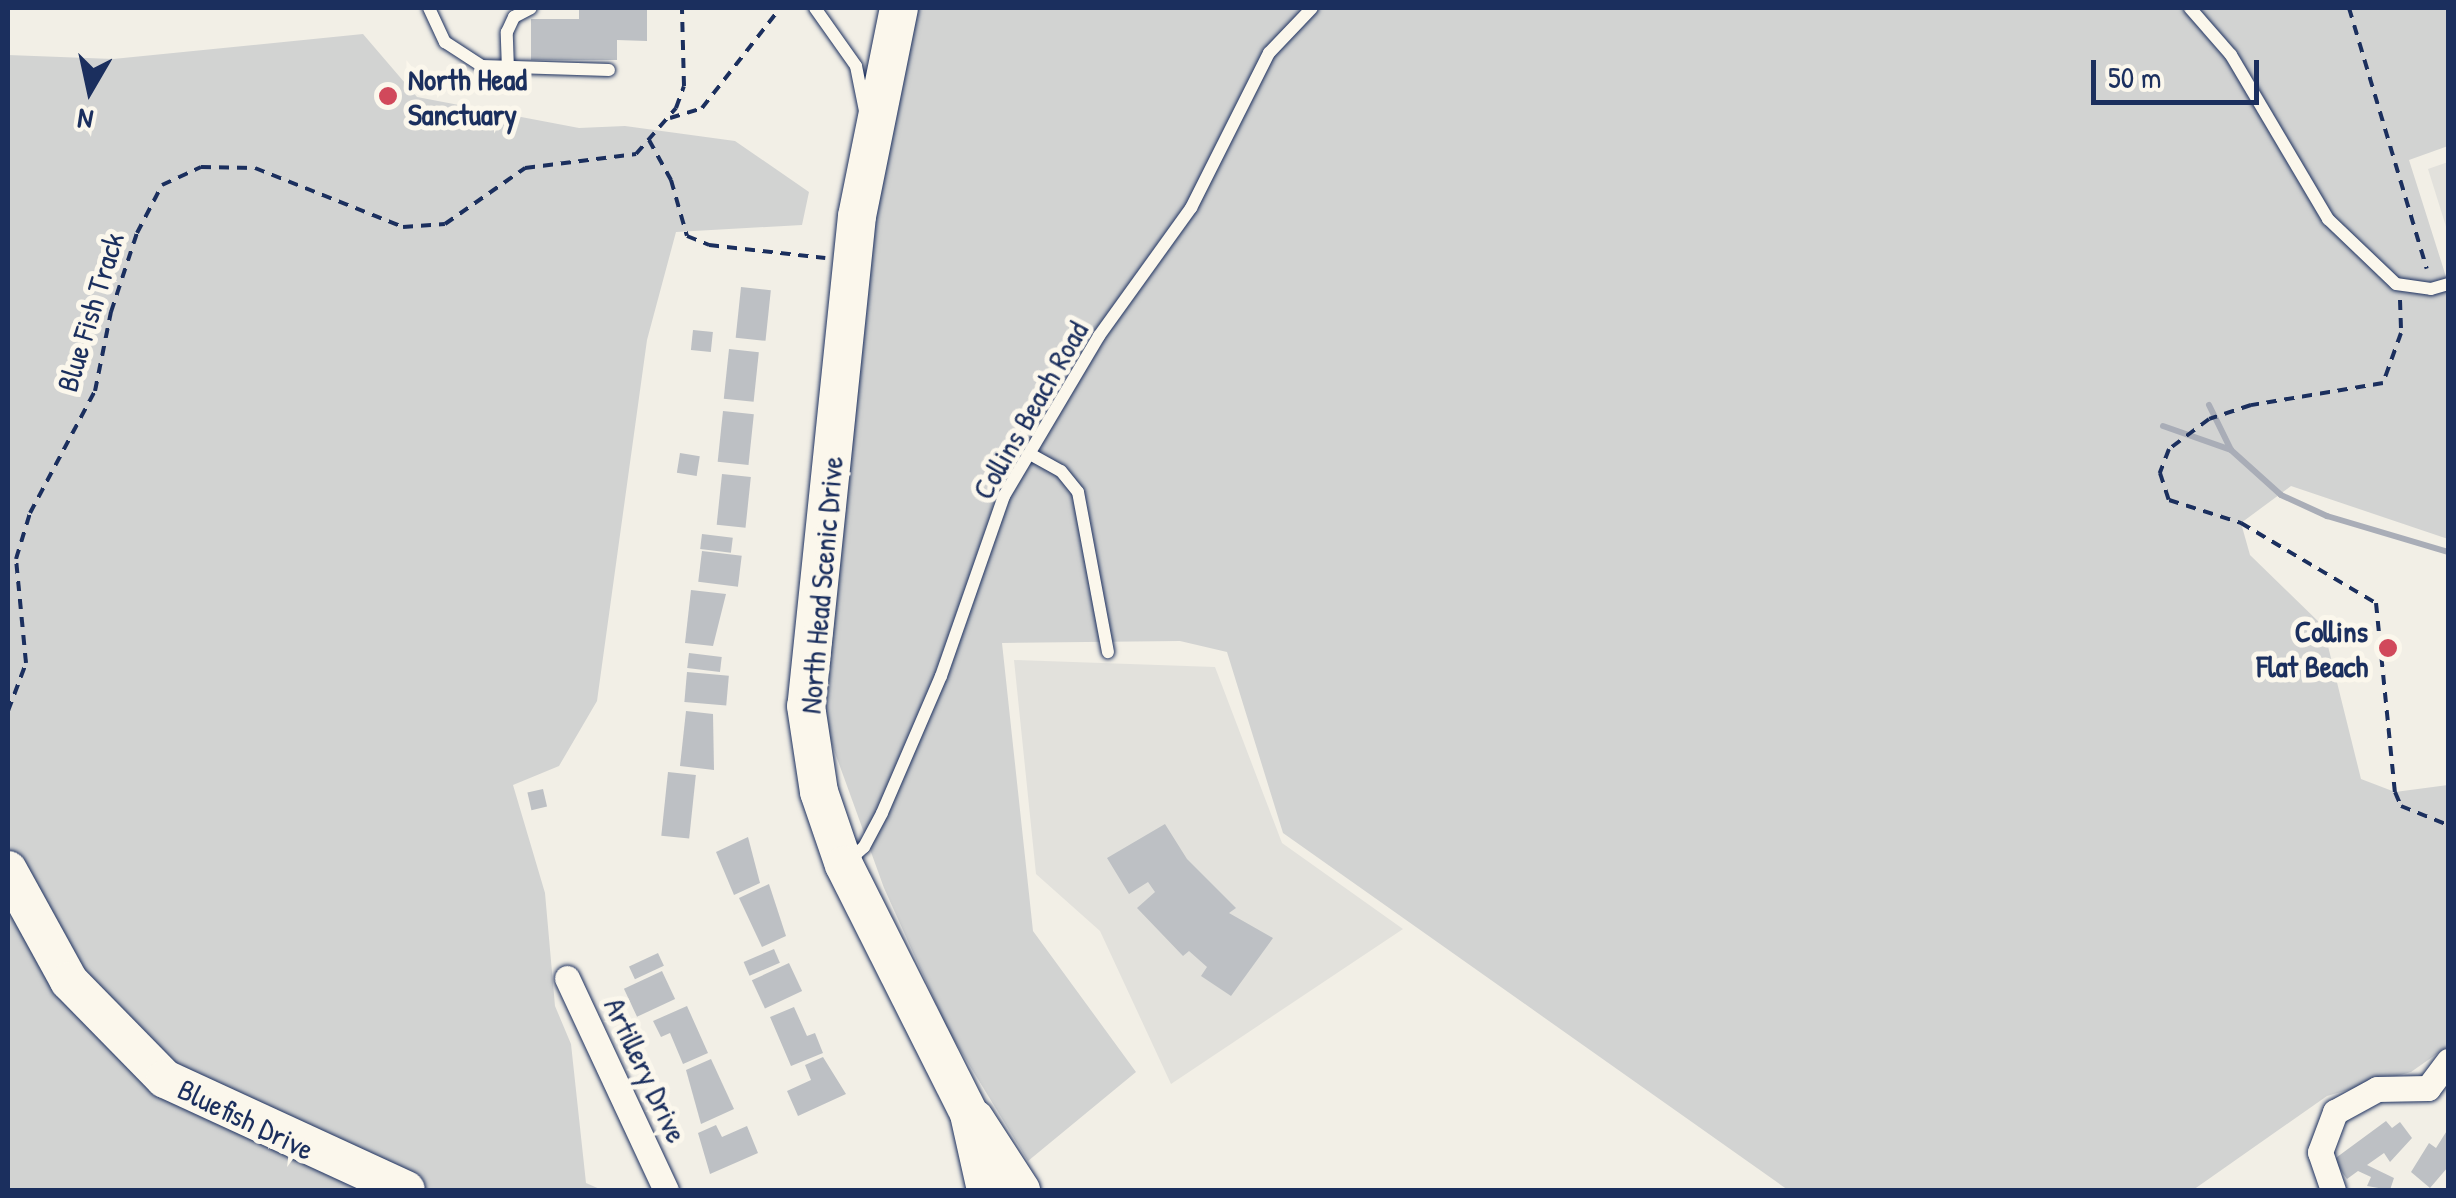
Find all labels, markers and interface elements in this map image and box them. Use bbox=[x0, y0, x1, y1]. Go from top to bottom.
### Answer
north arrow bbox=[40, 40, 140, 140]
scale bar bbox=[2096, 40, 2264, 102]
text: 50 m bbox=[2108, 57, 2161, 97]
place label: North Head Sanctuary bbox=[408, 61, 527, 132]
marker: North Head Sanctuary bbox=[377, 85, 399, 107]
text: N bbox=[75, 100, 96, 140]
street label: Blue Fish Track bbox=[49, 228, 131, 396]
street label: Collins Beach Road bbox=[965, 315, 1095, 505]
street label: North Head Scenic Drive bbox=[792, 455, 850, 715]
place label: Collins Flat Beach bbox=[2257, 613, 2368, 684]
marker: Collins Flat Beach bbox=[2377, 637, 2399, 659]
street label: Artillery Drive bbox=[597, 992, 695, 1148]
street label: Bluefish Drive bbox=[172, 1071, 320, 1167]

